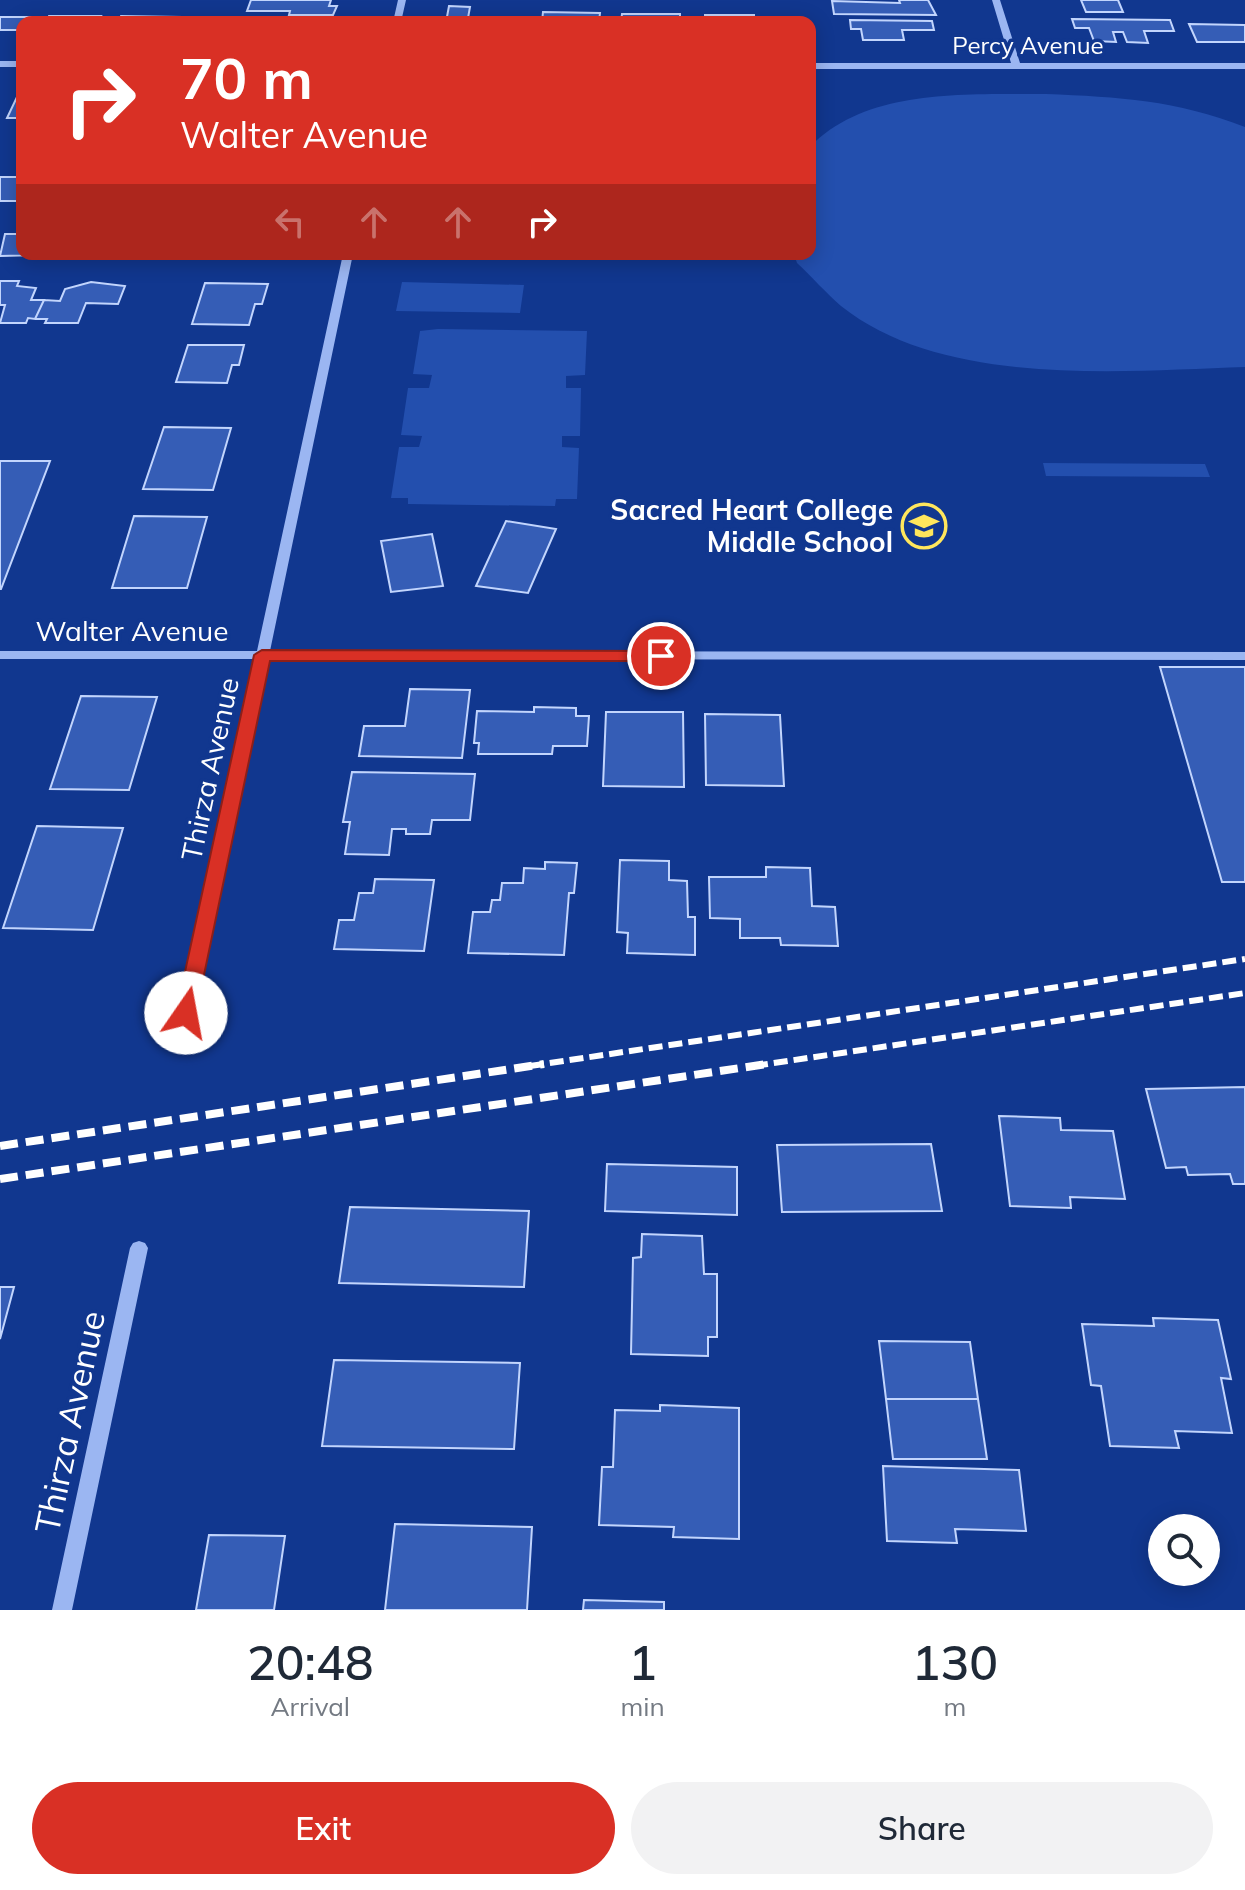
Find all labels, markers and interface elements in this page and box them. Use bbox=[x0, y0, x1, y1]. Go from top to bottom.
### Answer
street label: Percy Avenue bbox=[952, 30, 1104, 60]
text: 70 m bbox=[180, 43, 313, 113]
icon: right bbox=[48, 48, 152, 152]
text: Walter Avenue bbox=[180, 112, 428, 157]
icon: left bbox=[268, 200, 312, 244]
icon: ahead bbox=[352, 200, 396, 244]
icon: ahead bbox=[436, 200, 480, 244]
icon: right bbox=[520, 200, 564, 244]
place label: Sacred Heart College Middle School bbox=[610, 492, 893, 559]
school or university icon: Sacred Heart College Middle School bbox=[900, 502, 948, 550]
street label: Walter Avenue bbox=[36, 613, 228, 648]
pin bbox=[627, 622, 695, 690]
icon: arrive bbox=[639, 634, 683, 678]
street label: Thirza Avenue bbox=[173, 674, 246, 864]
position arrow bbox=[144, 971, 228, 1055]
street label: Thirza Avenue bbox=[25, 1307, 114, 1537]
map controls bbox=[1148, 1514, 1220, 1586]
button: search bbox=[1148, 1514, 1220, 1586]
text: 20:48 bbox=[247, 1632, 374, 1692]
text: 1 bbox=[628, 1632, 657, 1692]
text: 130 bbox=[912, 1632, 998, 1692]
text: Arrival bbox=[270, 1690, 350, 1723]
text: min bbox=[620, 1690, 665, 1723]
text: m bbox=[943, 1690, 966, 1723]
button: Exit bbox=[32, 1782, 615, 1874]
button: Share bbox=[631, 1782, 1213, 1874]

